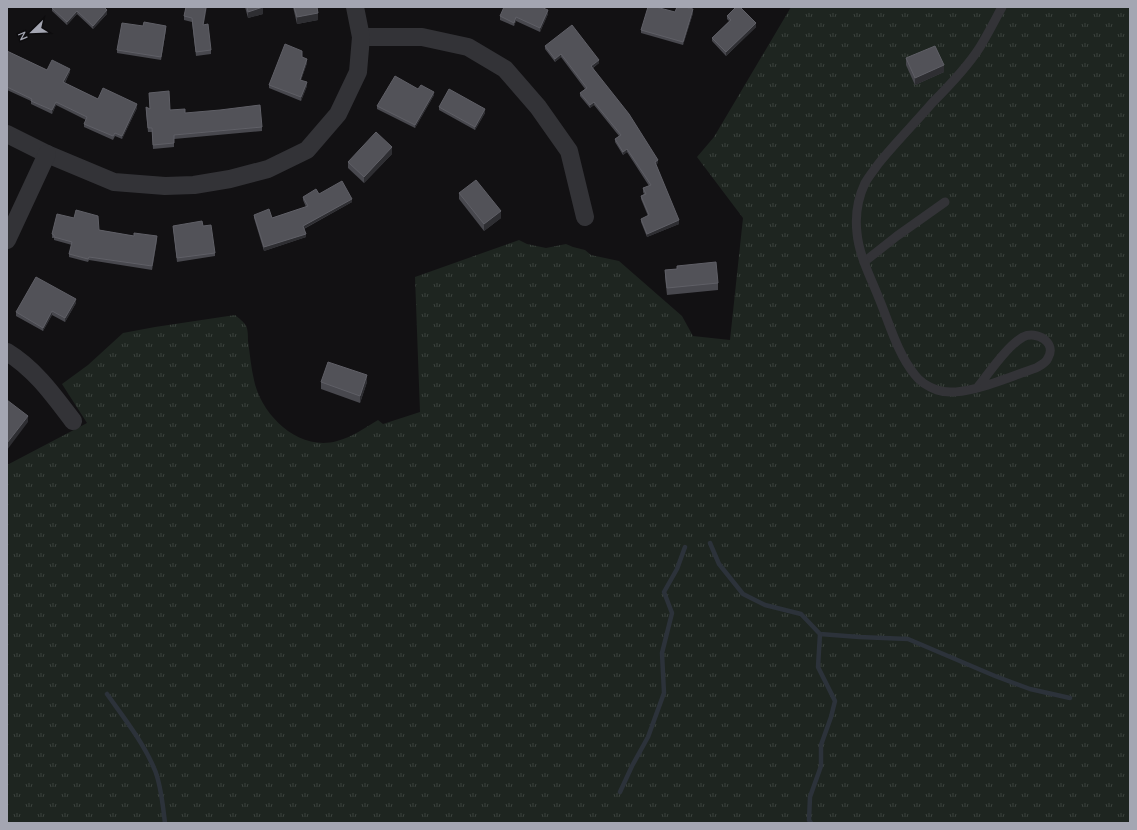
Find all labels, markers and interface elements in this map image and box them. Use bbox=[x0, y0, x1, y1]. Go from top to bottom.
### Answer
north arrow bbox=[12, 12, 52, 52]
text: N bbox=[15, 29, 31, 42]

